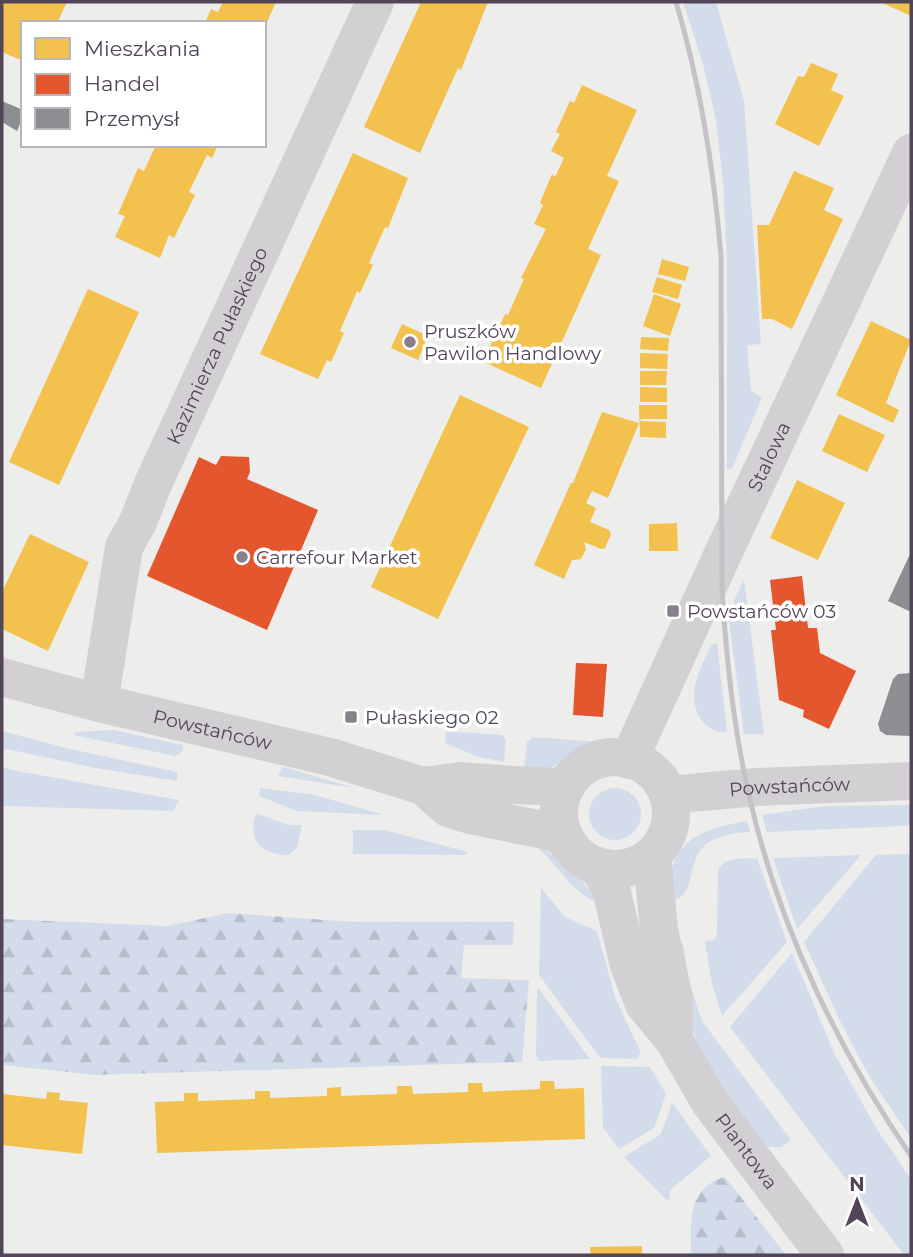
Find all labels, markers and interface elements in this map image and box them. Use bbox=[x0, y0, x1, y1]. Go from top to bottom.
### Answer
legend bbox=[21, 21, 266, 147]
text: Mieszkania bbox=[84, 36, 200, 61]
text: Handel bbox=[84, 71, 160, 96]
text: Przemysł bbox=[84, 106, 180, 131]
street label: Kazimierza Pułaskiego bbox=[162, 243, 273, 448]
place label: Pruszków Pawilon Handlowy bbox=[424, 320, 602, 365]
marker: Pruszków Pawilon Handlowy bbox=[402, 334, 418, 350]
street label: Stalowa bbox=[743, 418, 795, 495]
place label: Carrefour Market bbox=[256, 546, 418, 569]
marker: Carrefour Market bbox=[234, 549, 250, 565]
place label: Powstańców 03 bbox=[687, 600, 836, 623]
marker: Powstańców 03 bbox=[665, 603, 681, 619]
street label: Powstańców bbox=[151, 705, 274, 755]
place label: Pułaskiego 02 bbox=[365, 706, 499, 729]
marker: Pułaskiego 02 bbox=[343, 709, 359, 725]
street label: Powstańców bbox=[728, 772, 851, 801]
street label: Plantowa bbox=[710, 1109, 782, 1194]
north arrow bbox=[822, 1166, 892, 1236]
text: N bbox=[849, 1173, 865, 1196]

